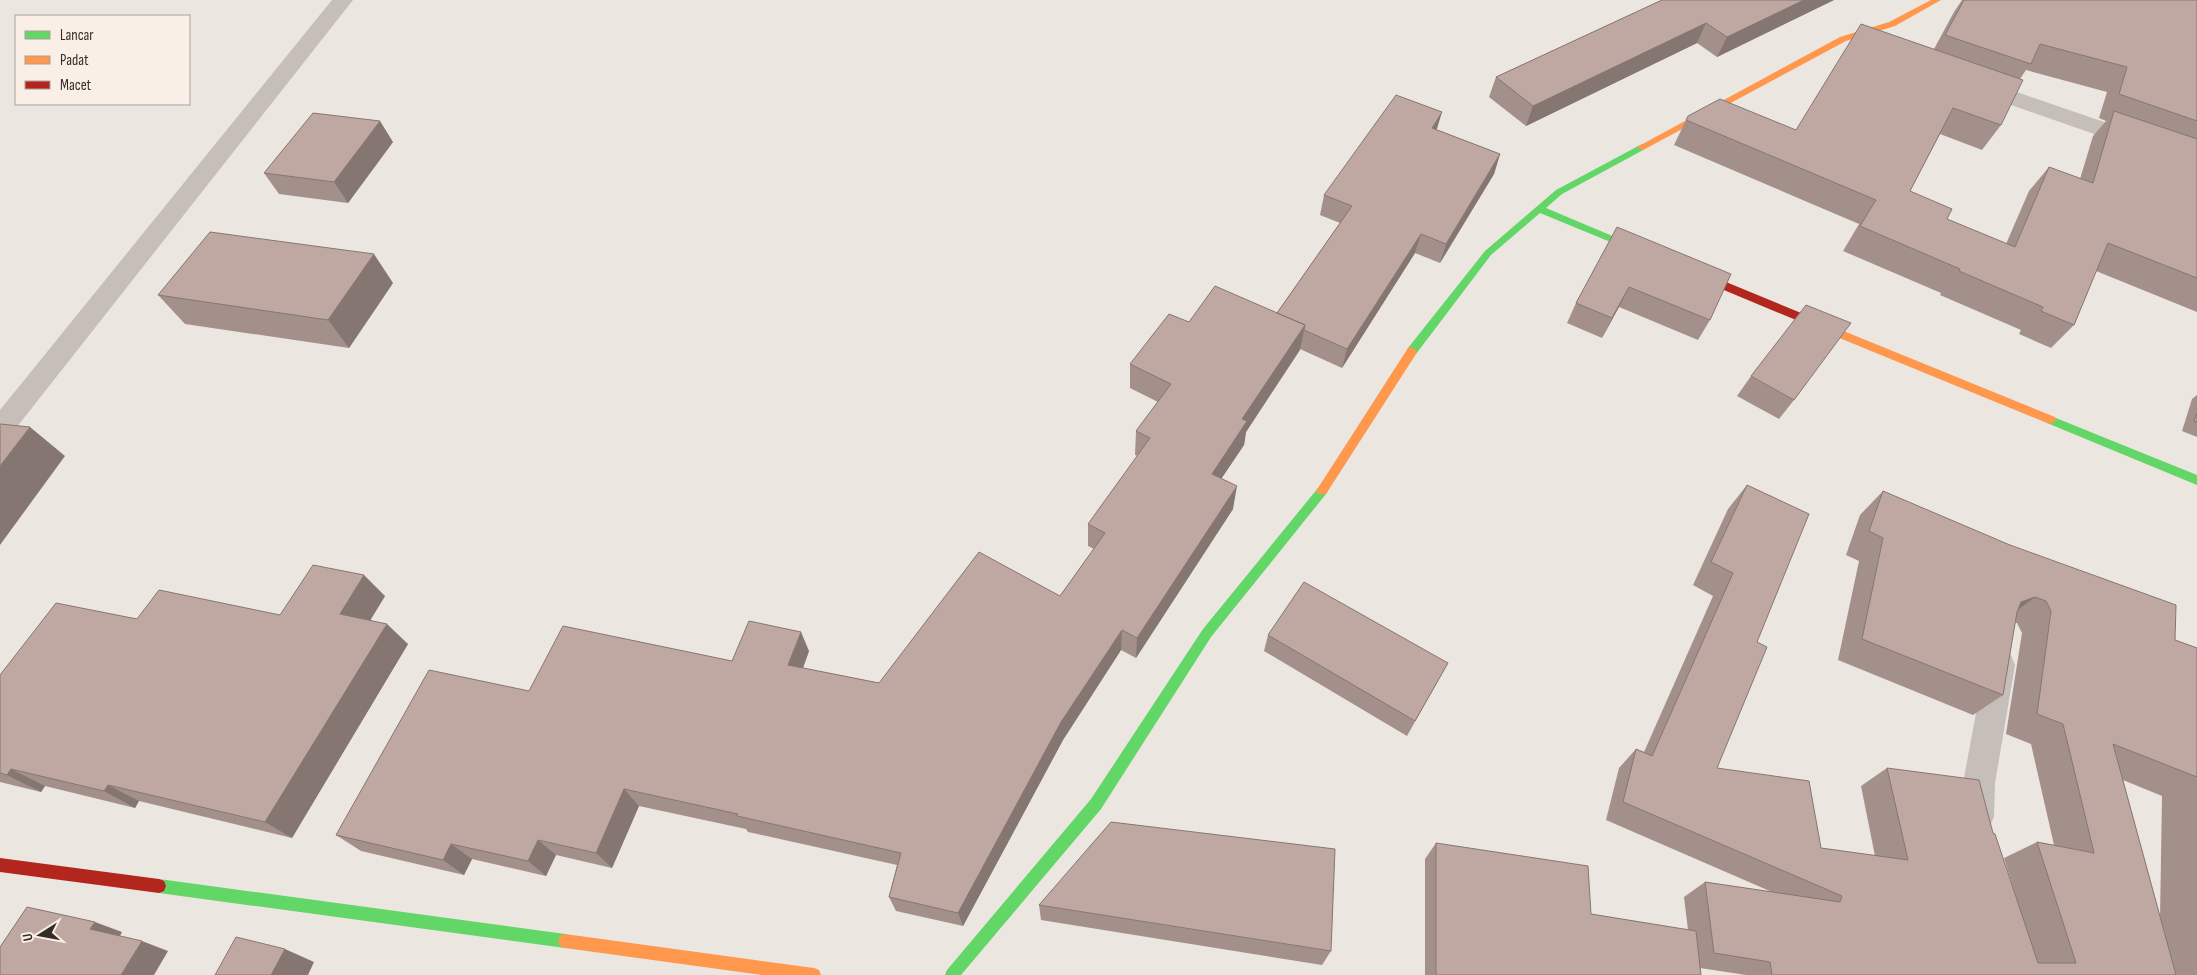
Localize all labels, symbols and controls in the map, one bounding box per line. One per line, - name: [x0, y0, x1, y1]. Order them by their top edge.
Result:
- legend: [15, 15, 190, 105]
- text: Lancar: [60, 26, 94, 45]
- text: Padat: [60, 51, 89, 70]
- text: Macet: [60, 76, 92, 95]
- north arrow: [15, 910, 65, 960]
- text: U: [19, 932, 37, 943]

